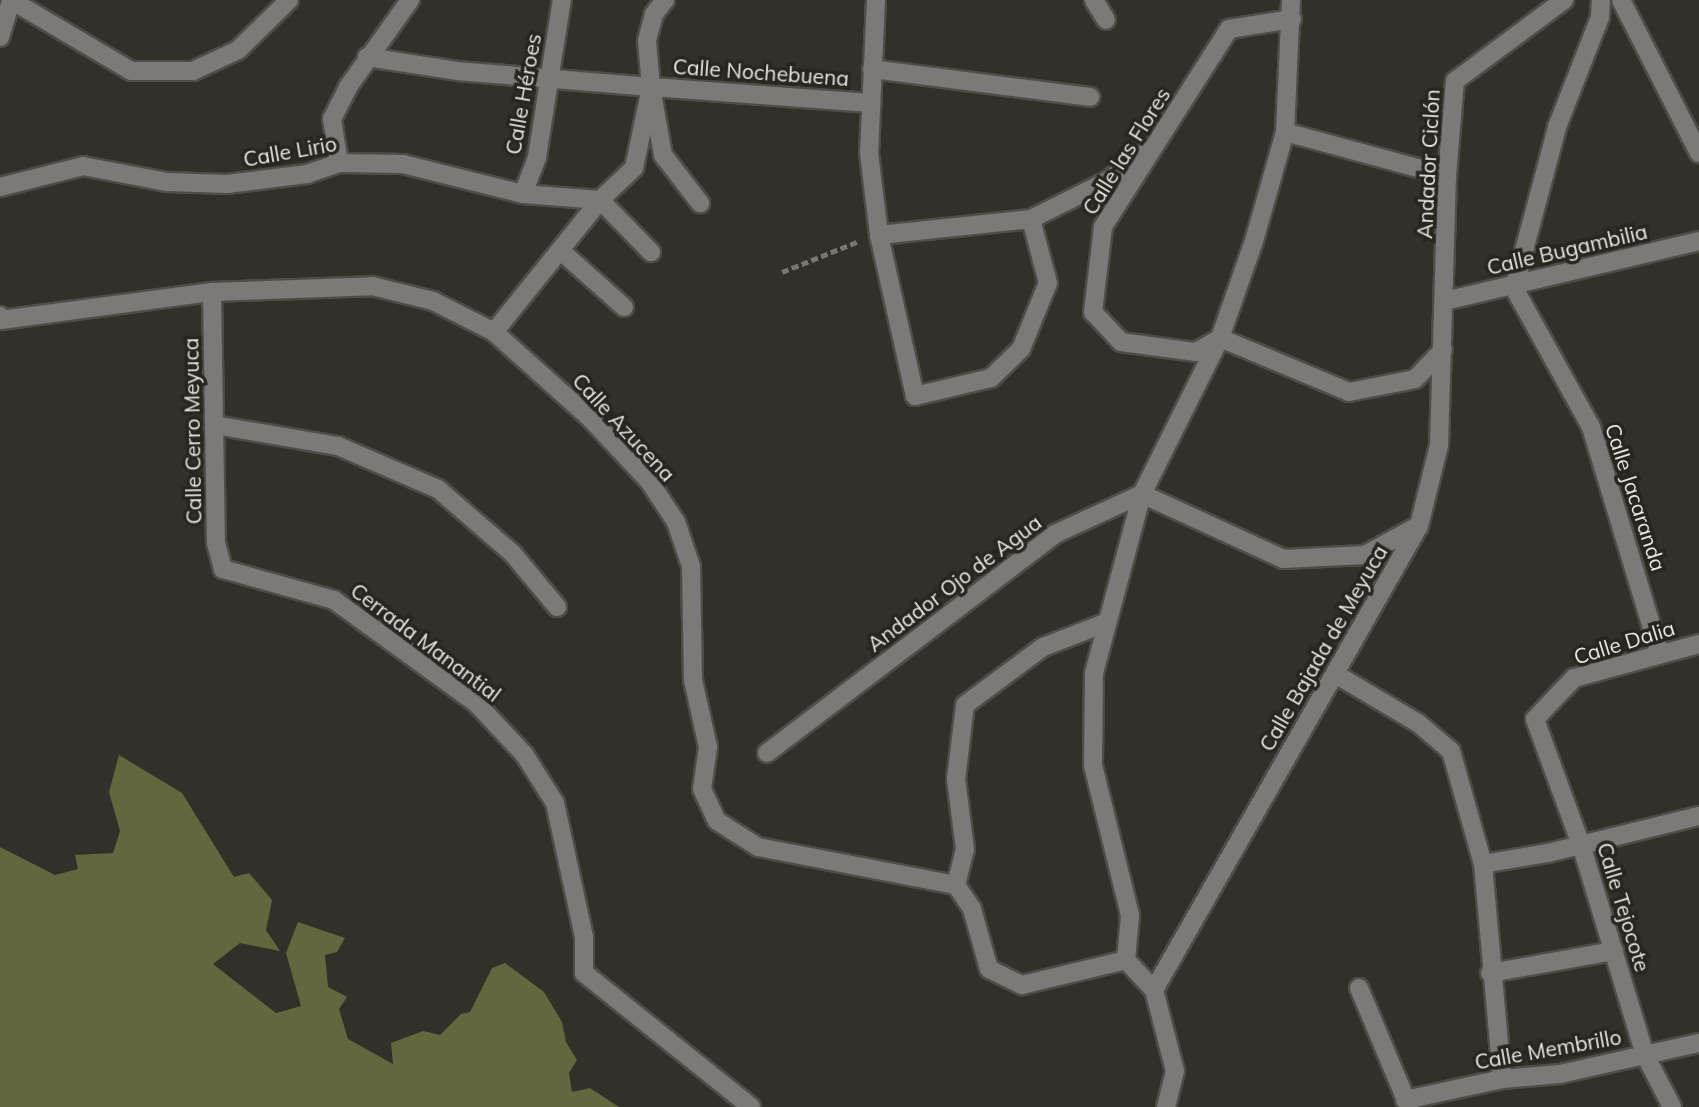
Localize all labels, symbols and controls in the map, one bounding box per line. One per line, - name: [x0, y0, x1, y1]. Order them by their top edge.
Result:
- street label: Calle Héroes: [500, 32, 546, 156]
- street label: Calle Nochebuena: [672, 53, 850, 91]
- street label: Calle las Flores: [1077, 83, 1175, 219]
- street label: Andador Ciclón: [1412, 89, 1444, 239]
- street label: Calle Lirio: [241, 130, 339, 172]
- street label: Calle Bugambilia: [1484, 218, 1650, 280]
- street label: Calle Cerro Meyuca: [178, 337, 206, 525]
- street label: Calle Azucena: [568, 368, 680, 486]
- street label: Calle Jacaranda: [1600, 420, 1672, 574]
- street label: Andador Ojo de Agua: [862, 509, 1046, 657]
- street label: Calle Bajada de Meyuca: [1254, 541, 1392, 755]
- street label: Cerrada Manantial: [346, 577, 506, 707]
- street label: Calle Dalia: [1570, 615, 1678, 669]
- street label: Calle Tejocote: [1592, 839, 1656, 975]
- street label: Calle Membrillo: [1473, 1024, 1623, 1074]

